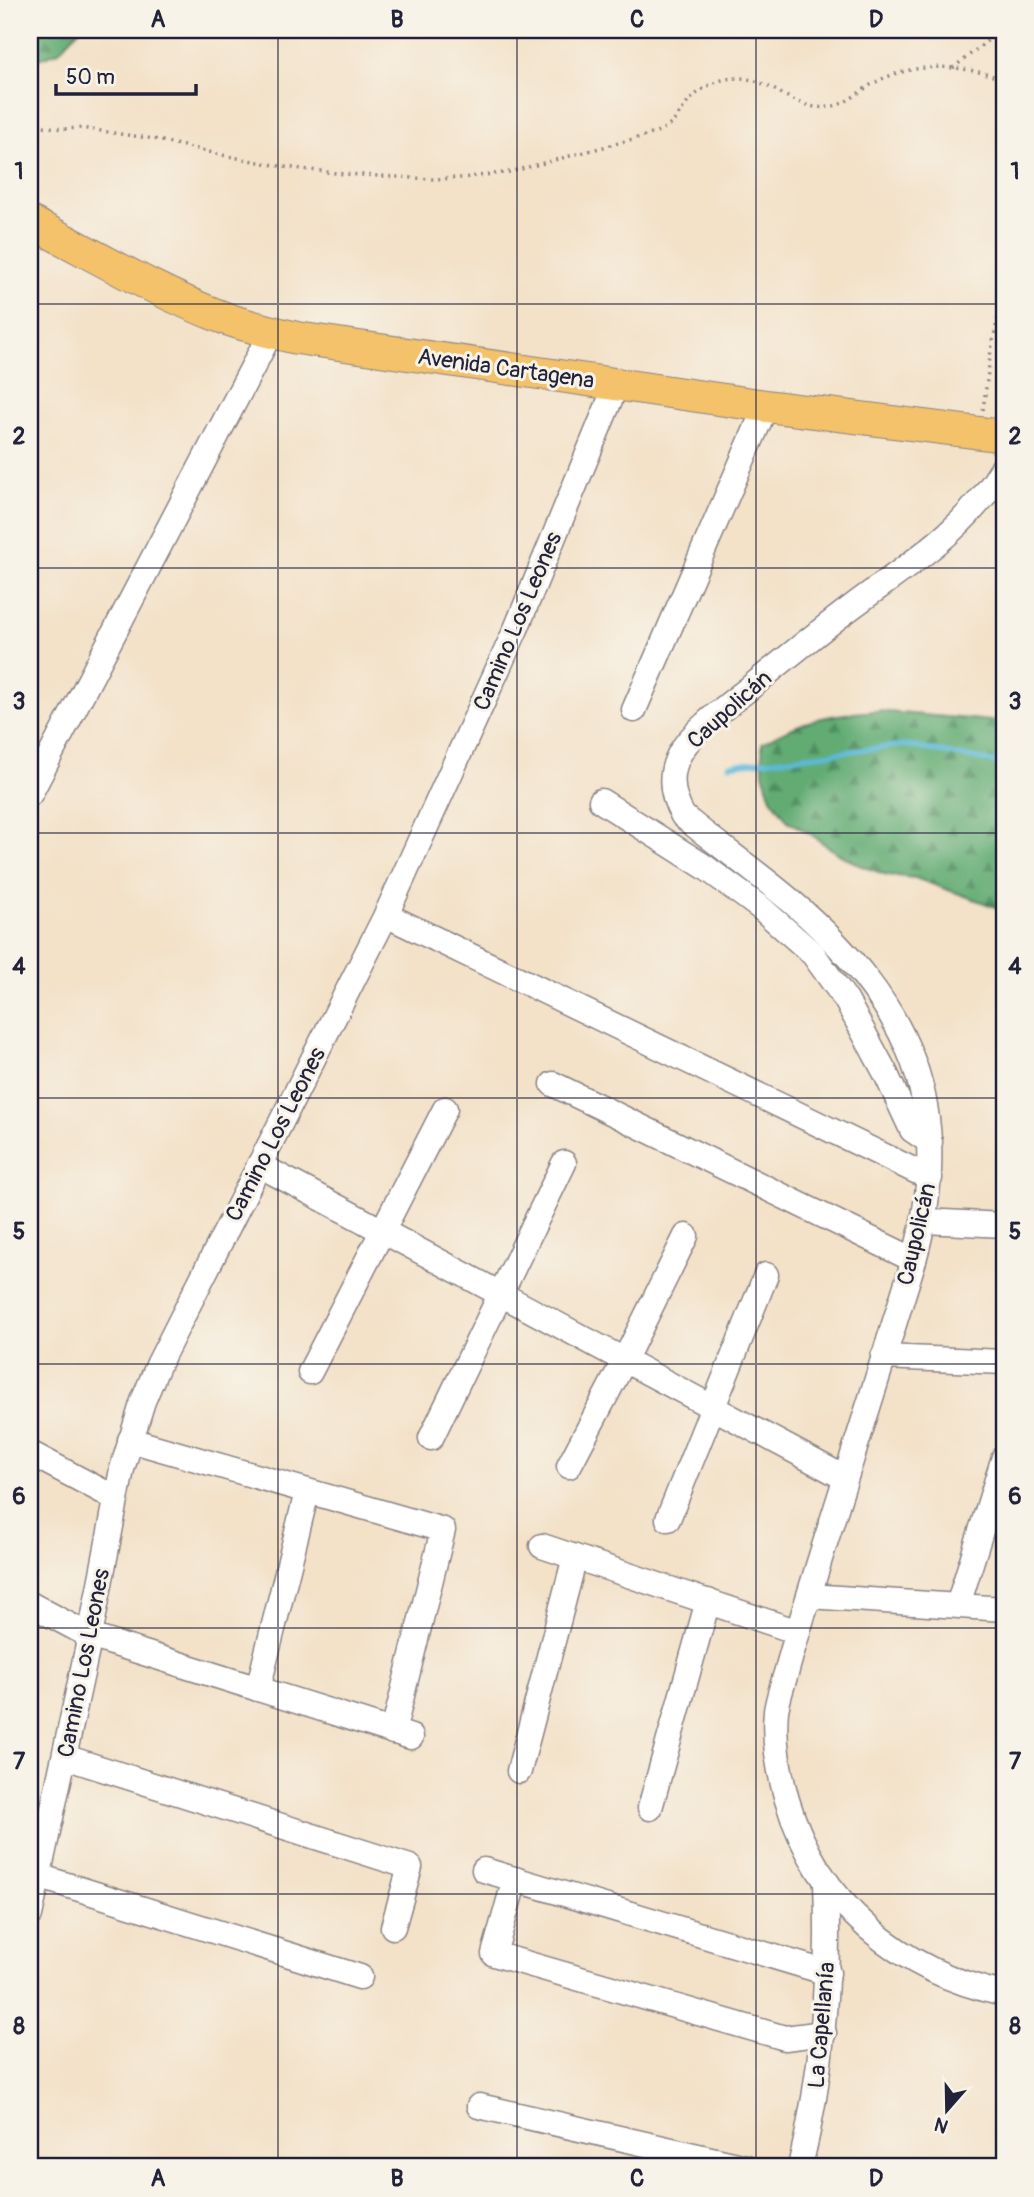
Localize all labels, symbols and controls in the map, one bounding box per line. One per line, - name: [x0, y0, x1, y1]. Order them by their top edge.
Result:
- text: A: [151, 5, 166, 34]
- text: B: [390, 5, 404, 34]
- text: C: [630, 5, 644, 34]
- text: D: [869, 5, 883, 34]
- scale bar: [56, 52, 196, 96]
- text: 50 m: [66, 64, 115, 91]
- text: 1: [15, 157, 24, 186]
- text: 1: [1011, 157, 1020, 186]
- street label: Avenida Cartagena: [416, 342, 596, 395]
- text: 2: [13, 422, 26, 451]
- text: 2: [1009, 422, 1022, 451]
- street label: Camino Los Leones: [467, 527, 568, 715]
- street label: Caupolicán: [681, 664, 778, 755]
- text: 3: [13, 687, 25, 716]
- text: 3: [1009, 687, 1021, 716]
- text: 4: [12, 952, 26, 981]
- text: 4: [1008, 952, 1022, 981]
- street label: Camino Los Leones: [219, 1042, 332, 1226]
- street label: Caupolicán: [891, 1180, 942, 1288]
- text: 5: [13, 1217, 25, 1246]
- text: 5: [1009, 1217, 1021, 1246]
- text: 6: [12, 1482, 26, 1511]
- text: 6: [1008, 1482, 1022, 1511]
- street label: Camino Los Leones: [51, 1566, 116, 1760]
- text: 7: [13, 1747, 26, 1776]
- text: 7: [1009, 1747, 1022, 1776]
- street label: La Capellanía: [802, 1961, 841, 2089]
- text: 8: [13, 2012, 25, 2041]
- text: 8: [1009, 2012, 1021, 2041]
- north arrow: [912, 2074, 982, 2144]
- text: N: [931, 2112, 952, 2139]
- text: A: [151, 2164, 166, 2193]
- text: B: [390, 2164, 404, 2193]
- text: C: [630, 2164, 644, 2193]
- text: D: [869, 2164, 883, 2193]

